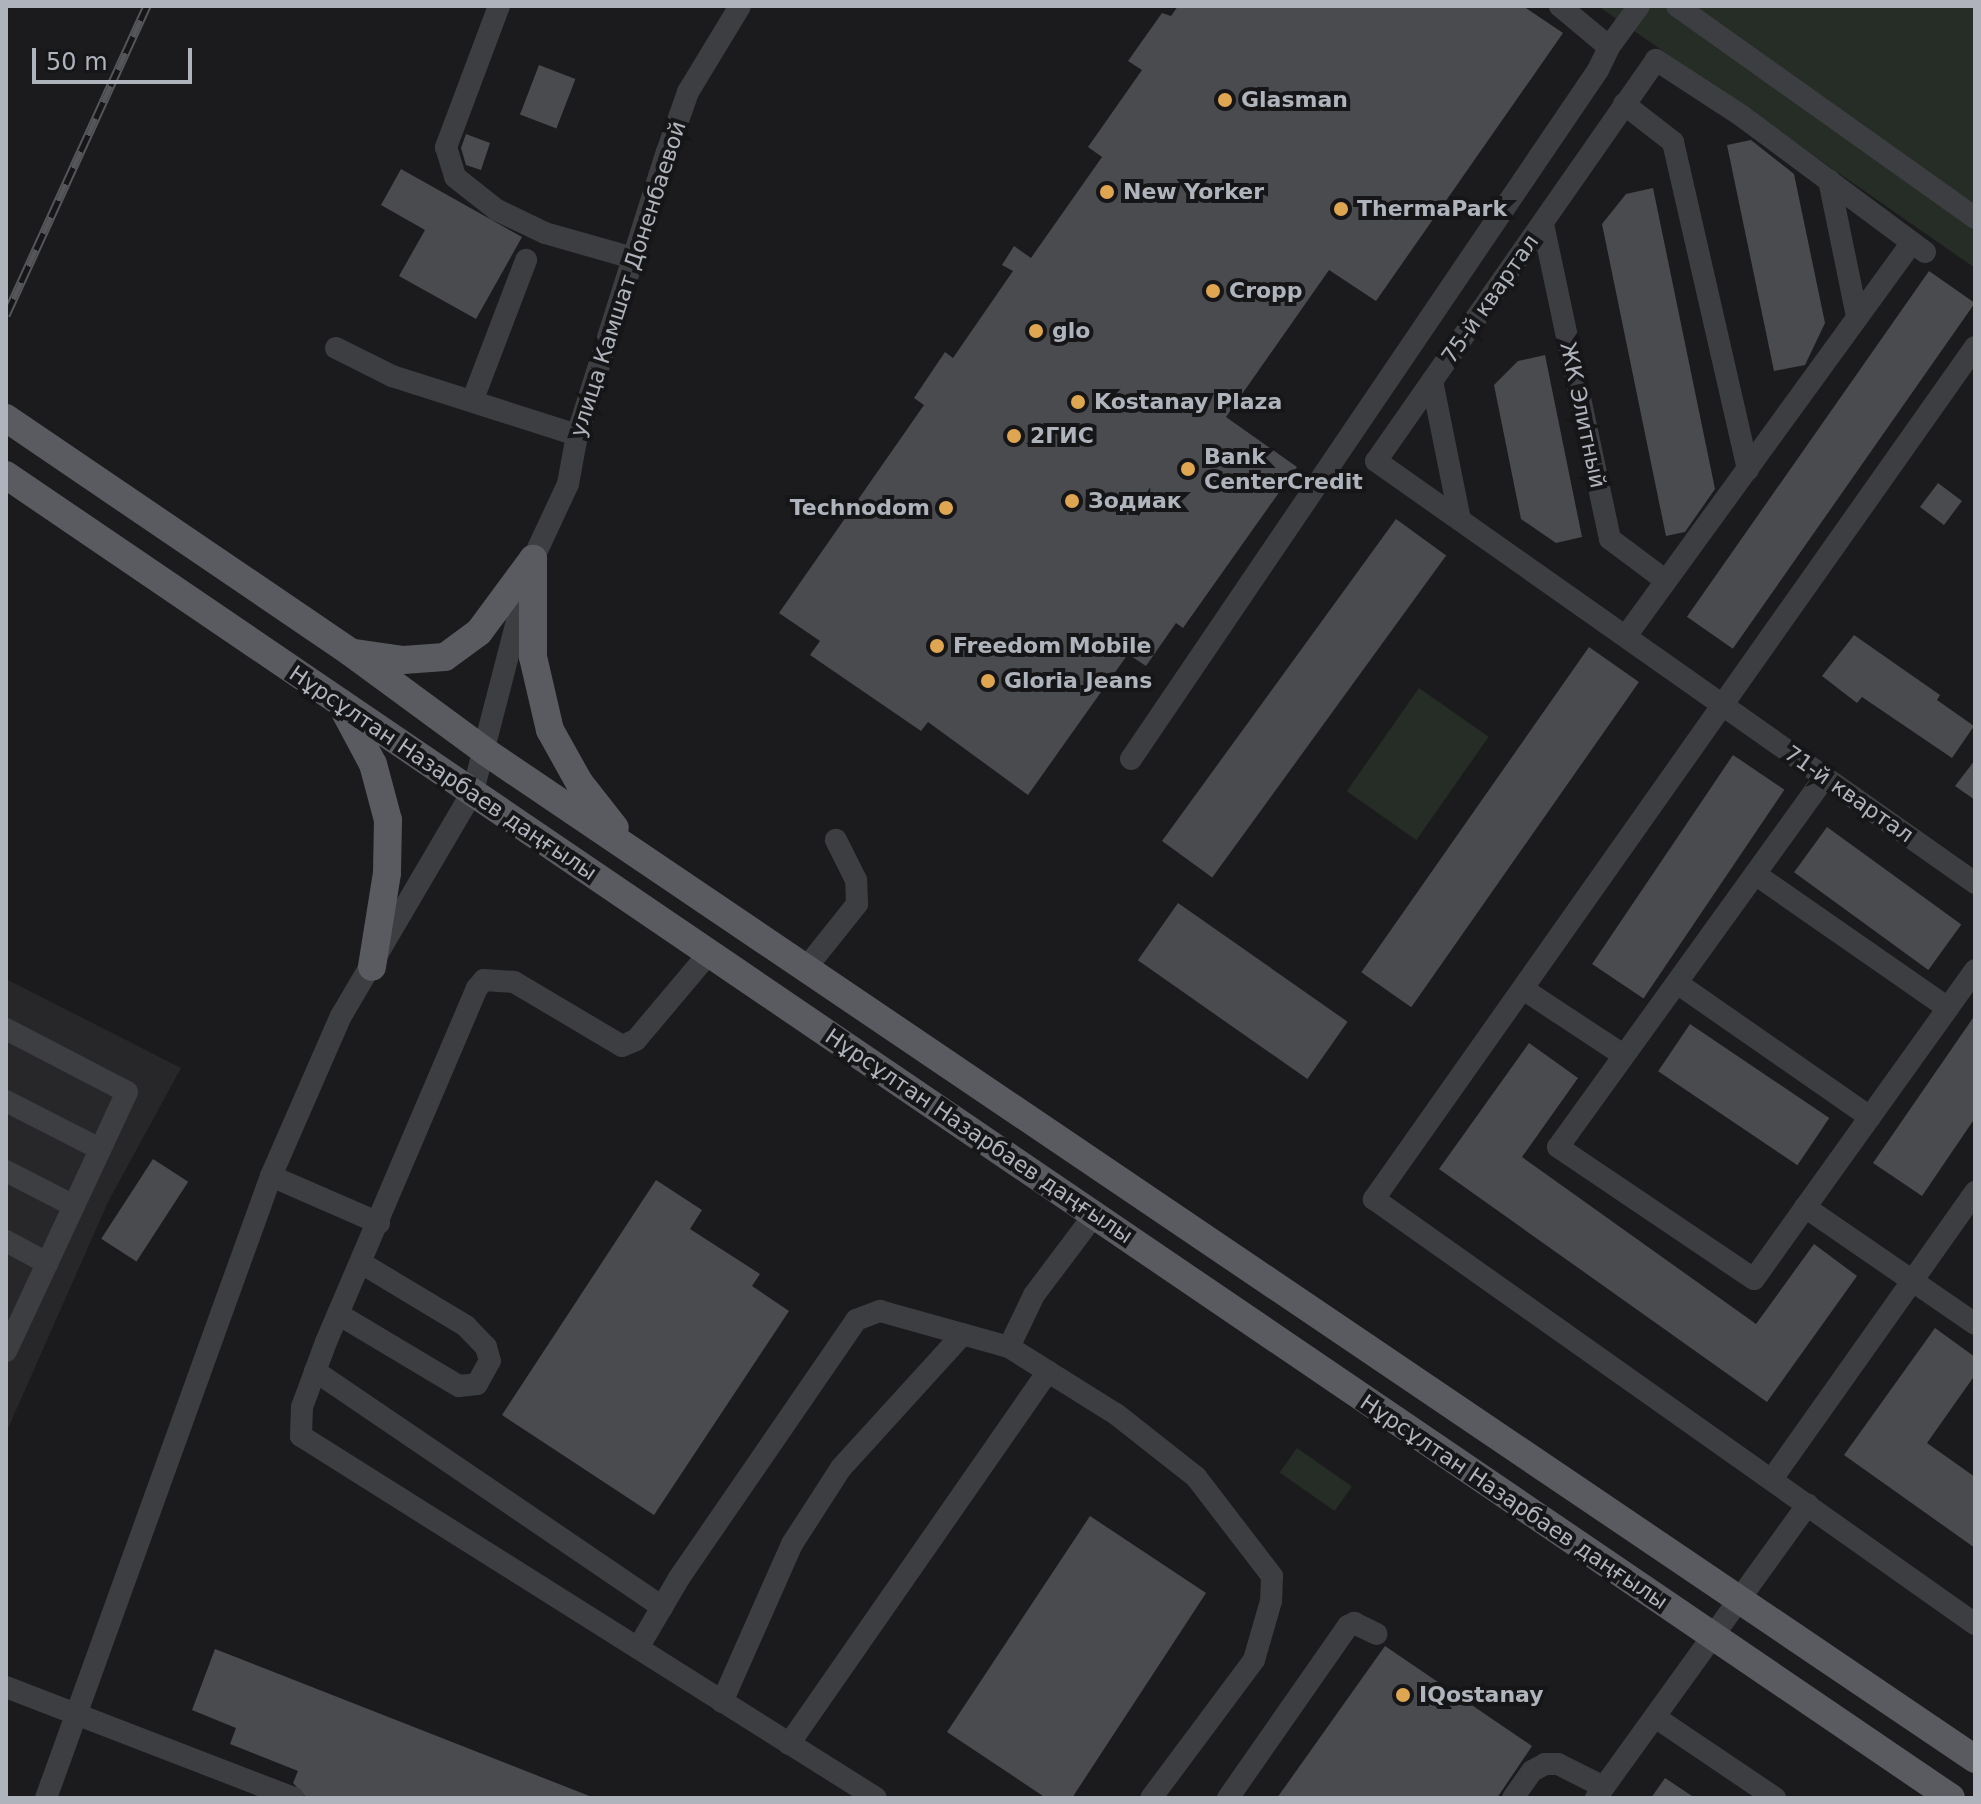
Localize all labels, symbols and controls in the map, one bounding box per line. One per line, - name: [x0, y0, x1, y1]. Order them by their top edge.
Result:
- scale bar: [36, 32, 196, 82]
- text: 50 m: [46, 48, 108, 76]
- place label: Glasman: [1241, 87, 1348, 113]
- marker: Glasman: [1216, 91, 1234, 109]
- street label: улица Камшат Доненбаевой: [564, 118, 692, 440]
- place label: New Yorker: [1123, 179, 1264, 205]
- marker: New Yorker: [1098, 183, 1116, 201]
- place label: ThermaPark: [1357, 196, 1507, 222]
- marker: ThermaPark: [1332, 200, 1350, 218]
- street label: 75-й квартал: [1436, 229, 1544, 369]
- place label: Cropp: [1229, 278, 1303, 304]
- marker: Cropp: [1204, 282, 1222, 300]
- place label: glo: [1052, 318, 1090, 344]
- marker: glo: [1027, 322, 1045, 340]
- street label: ЖК Элитный: [1555, 339, 1611, 491]
- place label: Kostanay Plaza: [1094, 389, 1282, 415]
- marker: Kostanay Plaza: [1069, 393, 1087, 411]
- place label: 2ГИС: [1030, 423, 1094, 449]
- marker: 2ГИС: [1005, 427, 1023, 445]
- place label: Bank CenterCredit: [1204, 443, 1363, 494]
- marker: Bank CenterCredit: [1179, 460, 1197, 478]
- place label: Зодиак: [1088, 488, 1182, 514]
- marker: Зодиак: [1063, 492, 1081, 510]
- place label: Technodom: [790, 495, 930, 521]
- marker: Technodom: [937, 499, 955, 517]
- place label: Freedom Mobile: [953, 633, 1152, 659]
- marker: Freedom Mobile: [928, 637, 946, 655]
- street label: Нұрсұлтан Назарбаев даңғылы: [284, 660, 602, 886]
- place label: Gloria Jeans: [1004, 668, 1152, 694]
- marker: Gloria Jeans: [979, 672, 997, 690]
- street label: 71-й квартал: [1779, 740, 1919, 848]
- street label: Нұрсұлтан Назарбаев даңғылы: [820, 1023, 1138, 1249]
- street label: Нұрсұлтан Назарбаев даңғылы: [1355, 1389, 1673, 1615]
- place label: IQostanay: [1419, 1682, 1544, 1708]
- marker: IQostanay: [1394, 1686, 1412, 1704]

